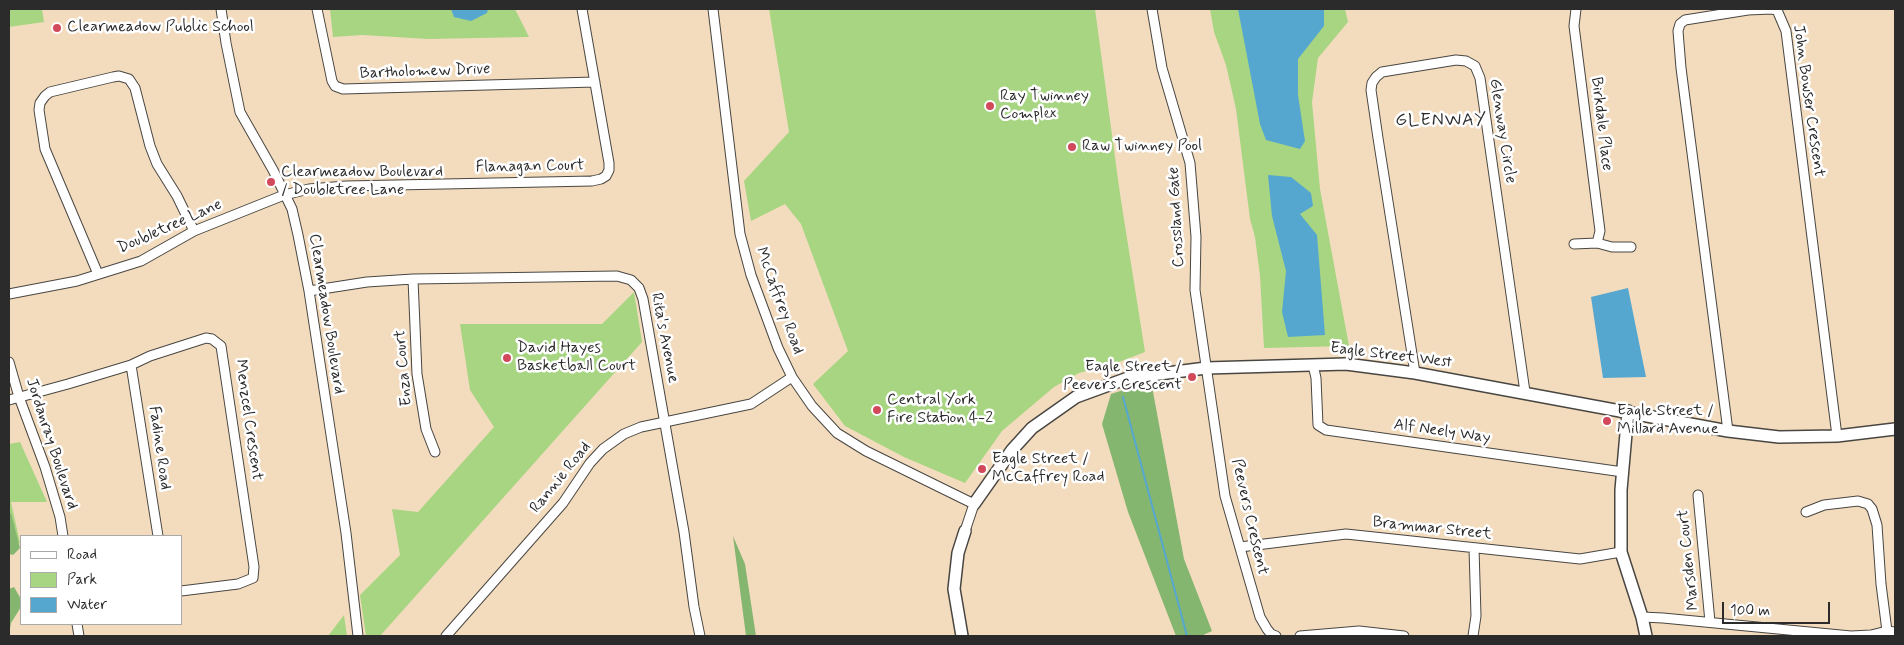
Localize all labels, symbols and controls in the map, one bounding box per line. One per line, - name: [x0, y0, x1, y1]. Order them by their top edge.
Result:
- place label: Clearmeadow Public School: [67, 18, 254, 38]
- marker: Clearmeadow Public School: [51, 22, 63, 34]
- street label: John Bowser Crescent: [1788, 24, 1828, 178]
- street label: Bartholomew Drive: [359, 60, 491, 84]
- street label: Birkdale Place: [1586, 76, 1616, 172]
- street label: Glenway Circle: [1484, 77, 1520, 185]
- place label: Ray Twinney Complex: [1000, 87, 1089, 125]
- marker: Ray Twinney Complex: [984, 100, 996, 112]
- district label: GLENWAY: [1396, 110, 1486, 132]
- place label: Raw Twinney Pool: [1082, 137, 1202, 157]
- marker: Raw Twinney Pool: [1066, 141, 1078, 153]
- street label: Flanagan Court: [475, 156, 585, 178]
- place label: Clearmeadow Boulevard / Doubletree Lane: [281, 163, 443, 201]
- street label: Crossland Gate: [1165, 166, 1189, 268]
- marker: Clearmeadow Boulevard / Doubletree Lane: [265, 176, 277, 188]
- street label: Doubletree Lane: [115, 195, 225, 259]
- street label: Clearmeadow Boulevard: [304, 233, 348, 395]
- street label: McCaffrey Road: [751, 245, 807, 357]
- street label: Rita's Avenue: [646, 291, 682, 385]
- street label: Enza Court: [391, 329, 417, 407]
- place label: David Hayes Basketball Court: [517, 339, 636, 377]
- street label: Eagle Street West: [1329, 339, 1453, 373]
- marker: David Hayes Basketball Court: [501, 352, 513, 364]
- street label: Menzcel Crescent: [230, 358, 266, 482]
- place label: Eagle Street / Peevers Crescent: [1063, 358, 1182, 396]
- marker: Eagle Street / Peevers Crescent: [1186, 371, 1198, 383]
- street label: Jordanray Boulevard: [21, 376, 81, 512]
- place label: Central York Fire Station 4-2: [887, 391, 993, 429]
- place label: Eagle Street / Millard Avenue: [1617, 402, 1719, 440]
- marker: Central York Fire Station 4-2: [871, 404, 883, 416]
- street label: Fadine Road: [144, 405, 174, 491]
- marker: Eagle Street / Millard Avenue: [1601, 415, 1613, 427]
- street label: Alf Neely Way: [1392, 416, 1492, 448]
- street label: Rannie Road: [526, 438, 596, 518]
- place label: Eagle Street / McCaffrey Road: [992, 450, 1104, 488]
- street label: Peevers Crescent: [1226, 457, 1272, 577]
- marker: Eagle Street / McCaffrey Road: [976, 463, 988, 475]
- street label: Marsden Court: [1674, 509, 1704, 611]
- street label: Brammar Street: [1372, 513, 1492, 545]
- legend: [20, 535, 182, 625]
- text: Road: [67, 545, 97, 565]
- text: Park: [67, 570, 97, 590]
- scale bar: [1724, 592, 1832, 624]
- text: Water: [67, 595, 107, 615]
- text: 100 m: [1730, 601, 1770, 621]

